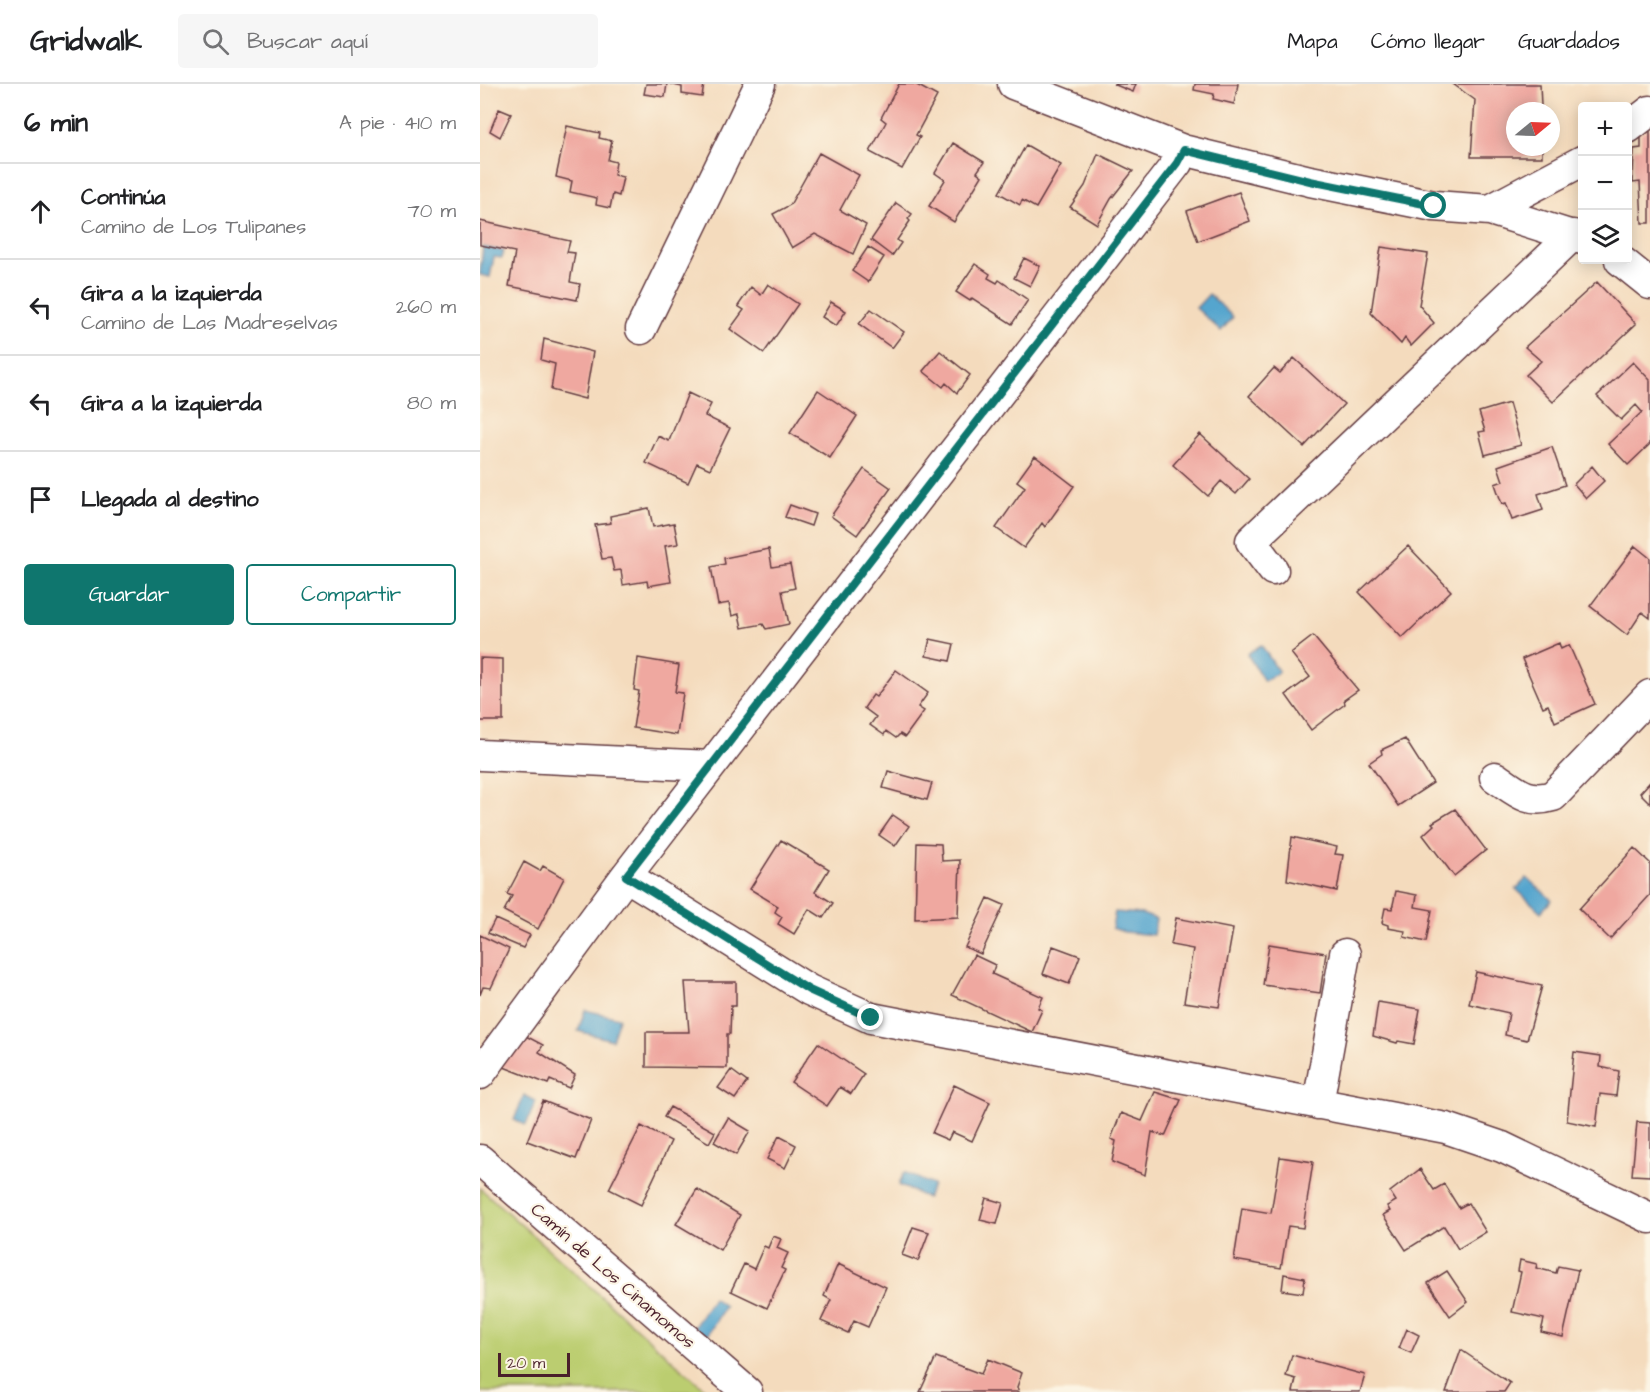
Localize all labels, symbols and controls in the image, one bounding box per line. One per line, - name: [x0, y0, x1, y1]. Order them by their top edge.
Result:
- search box: [178, 14, 598, 68]
- text: Gridwalk: [30, 22, 142, 61]
- icon: search: [199, 25, 232, 58]
- text: Buscar aquí: [247, 26, 368, 57]
- text: Mapa: [1287, 27, 1338, 56]
- text: Cómo llegar: [1371, 27, 1485, 56]
- text: Guardados: [1518, 27, 1620, 56]
- north arrow: [1506, 102, 1560, 156]
- map controls: [1578, 102, 1632, 264]
- button: +: [1578, 102, 1632, 156]
- text: 6 min: [24, 105, 88, 141]
- text: A pie · 410 m: [339, 109, 456, 137]
- button: −: [1578, 156, 1632, 210]
- text: Continúa: [81, 182, 166, 213]
- route start: [1420, 192, 1446, 218]
- icon: ahead: [24, 195, 57, 228]
- text: 70 m: [408, 197, 456, 225]
- button: layers: [1578, 210, 1632, 264]
- text: Camino de Los Tulipanes: [81, 213, 306, 241]
- text: Gira a la izquierda: [81, 278, 262, 309]
- icon: left: [24, 291, 57, 324]
- text: 260 m: [396, 293, 456, 321]
- text: Camino de Las Madreselvas: [81, 309, 338, 337]
- icon: left: [24, 387, 57, 420]
- text: Gira a la izquierda: [81, 388, 262, 419]
- text: 80 m: [407, 389, 456, 417]
- icon: arrive: [24, 483, 57, 516]
- text: Llegada al destino: [81, 484, 259, 515]
- button: Guardar: [24, 564, 234, 625]
- button: Compartir: [246, 564, 456, 625]
- route end: [857, 1004, 883, 1030]
- street label: Camín de Los Cinamomos: [525, 1197, 701, 1355]
- scale bar: [498, 1350, 570, 1378]
- text: 20 m: [507, 1352, 545, 1374]

